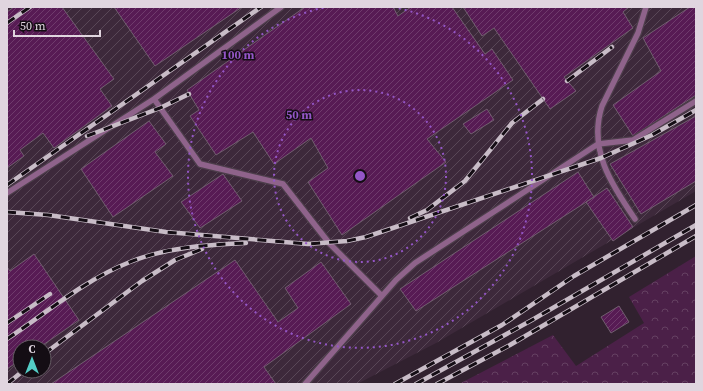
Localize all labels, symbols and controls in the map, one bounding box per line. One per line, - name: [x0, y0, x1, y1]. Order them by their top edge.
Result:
- scale bar: [14, 12, 100, 38]
- text: 50 m: [20, 18, 46, 34]
- text: 100 m: [222, 47, 255, 63]
- text: 50 m: [286, 107, 312, 123]
- centre of rings: [353, 169, 367, 183]
- north arrow: [12, 339, 52, 379]
- text: С: [29, 342, 36, 357]

